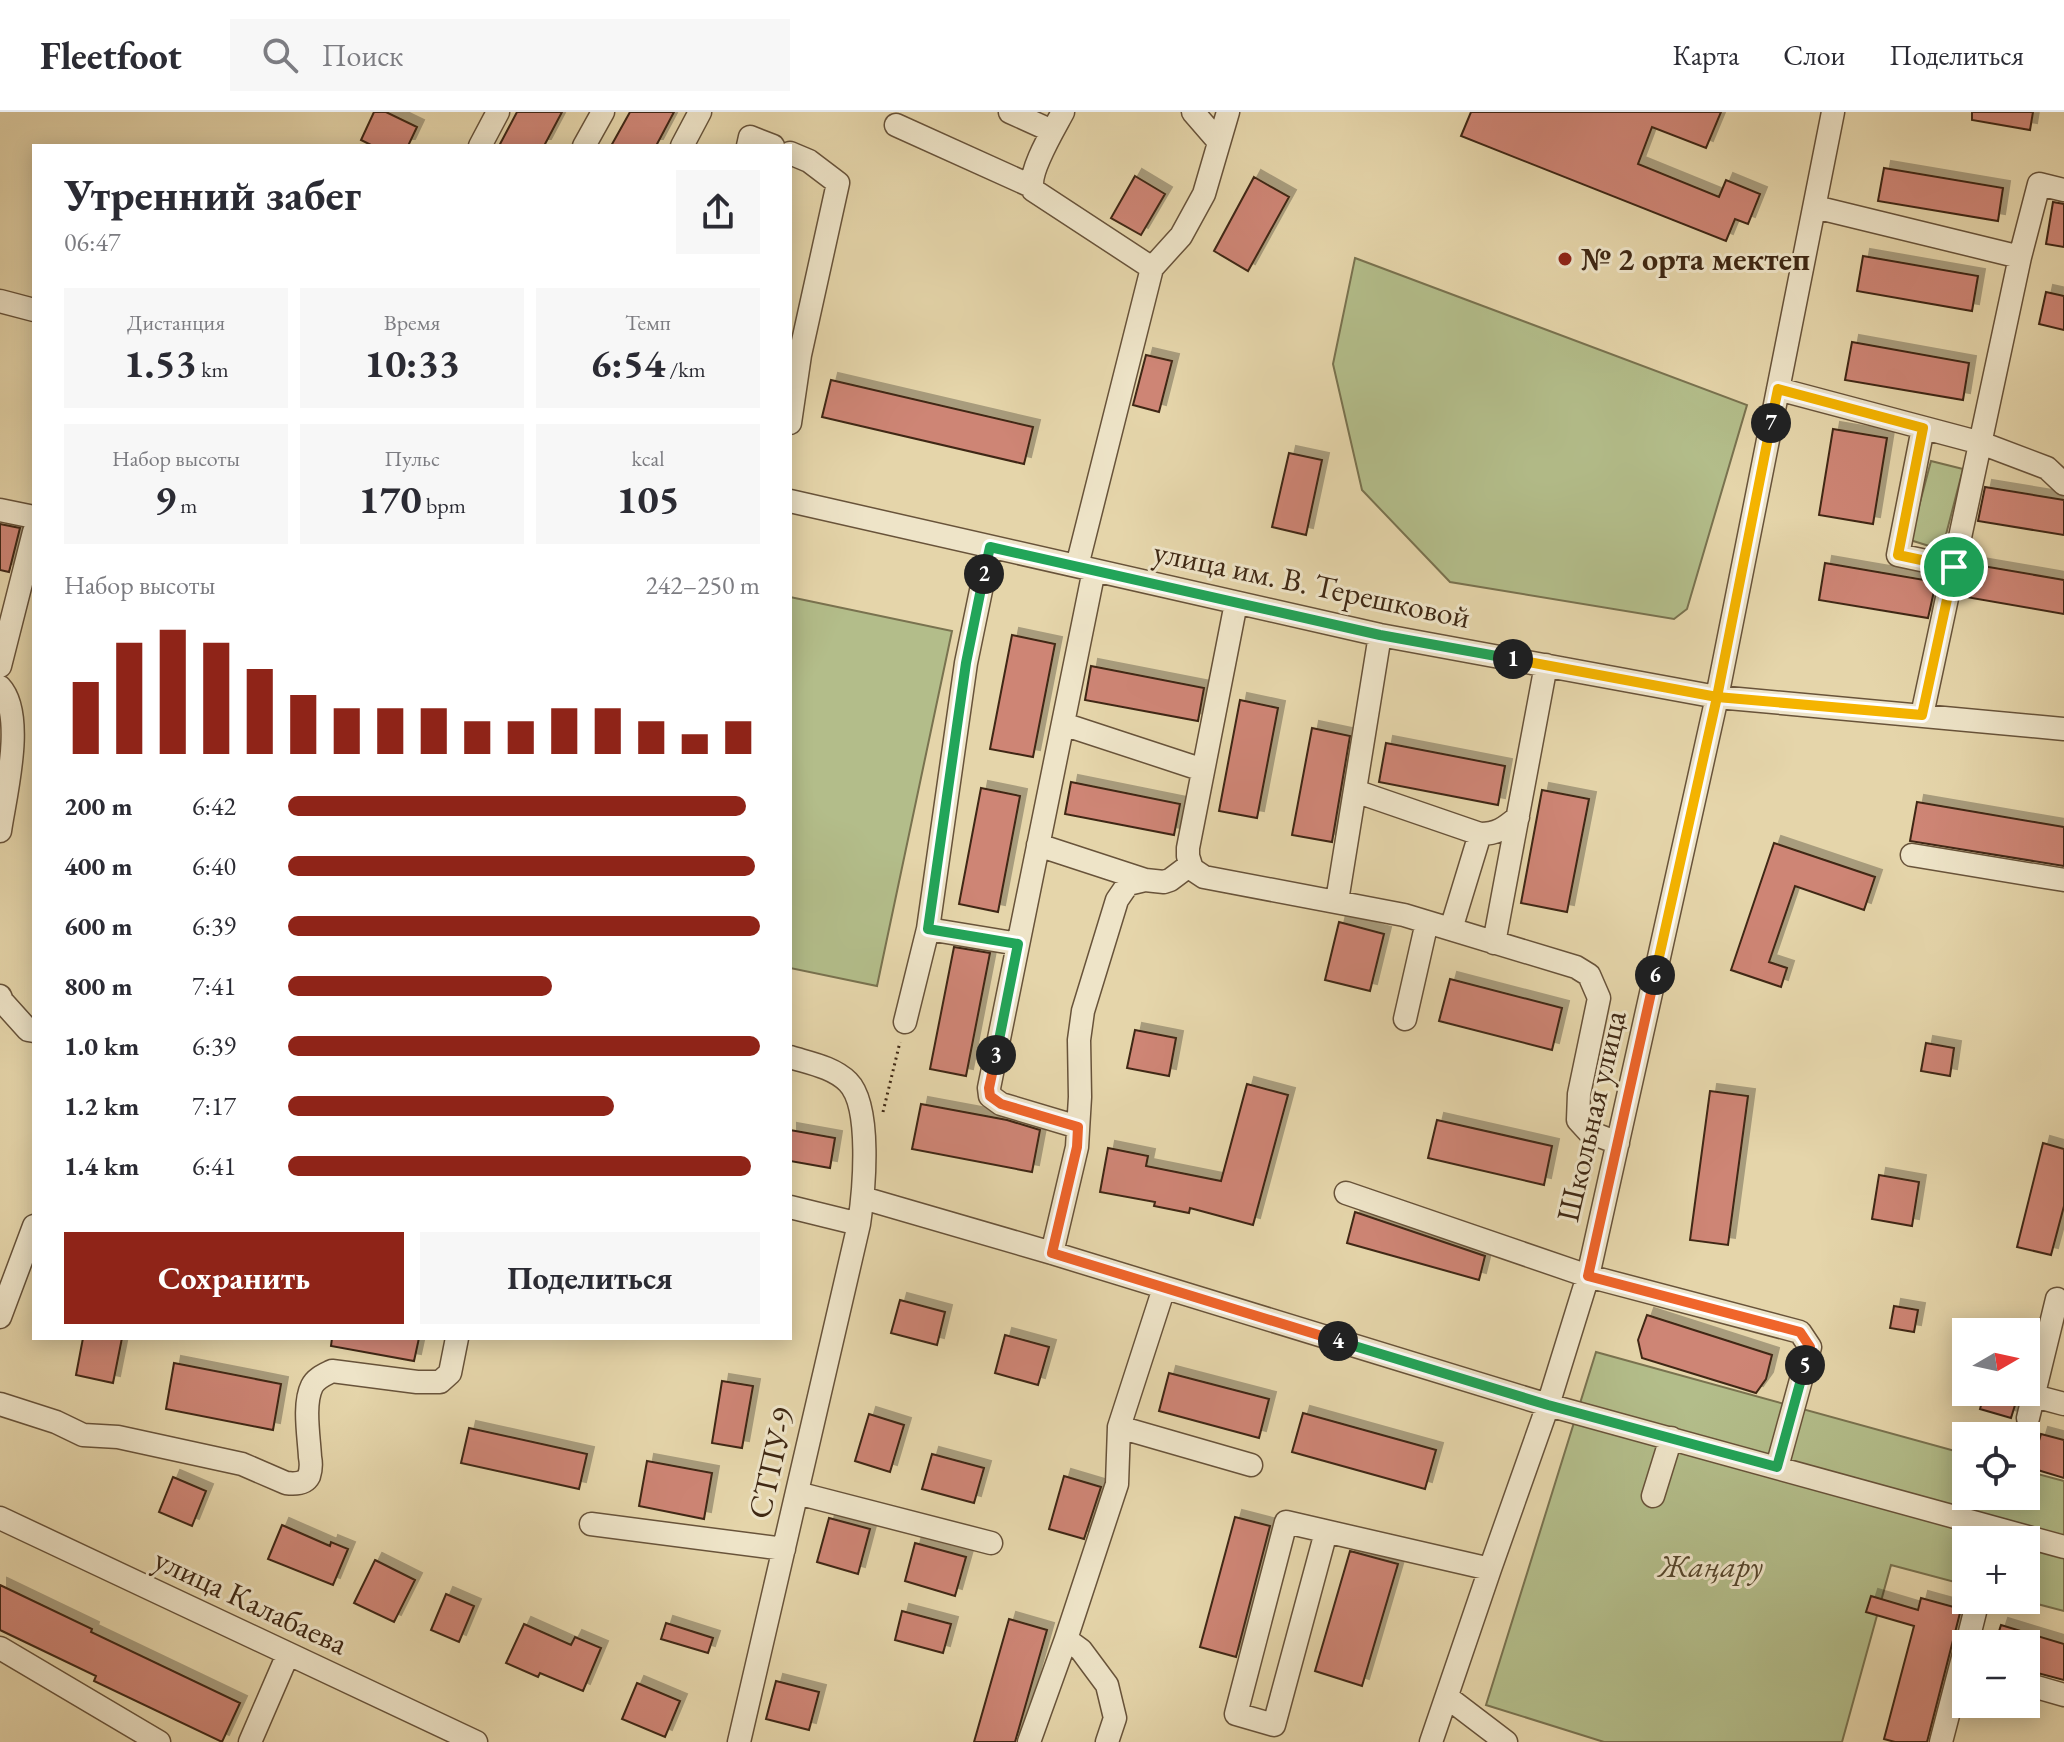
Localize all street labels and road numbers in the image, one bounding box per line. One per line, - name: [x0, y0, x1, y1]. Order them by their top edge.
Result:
- street label: улица им. В. Терешковой: [1150, 530, 1474, 638]
- street label: Школьная улица: [1546, 1006, 1636, 1226]
- street label: СТПУ-9: [738, 1403, 804, 1523]
- street label: улица Калабаева: [148, 1538, 355, 1664]

